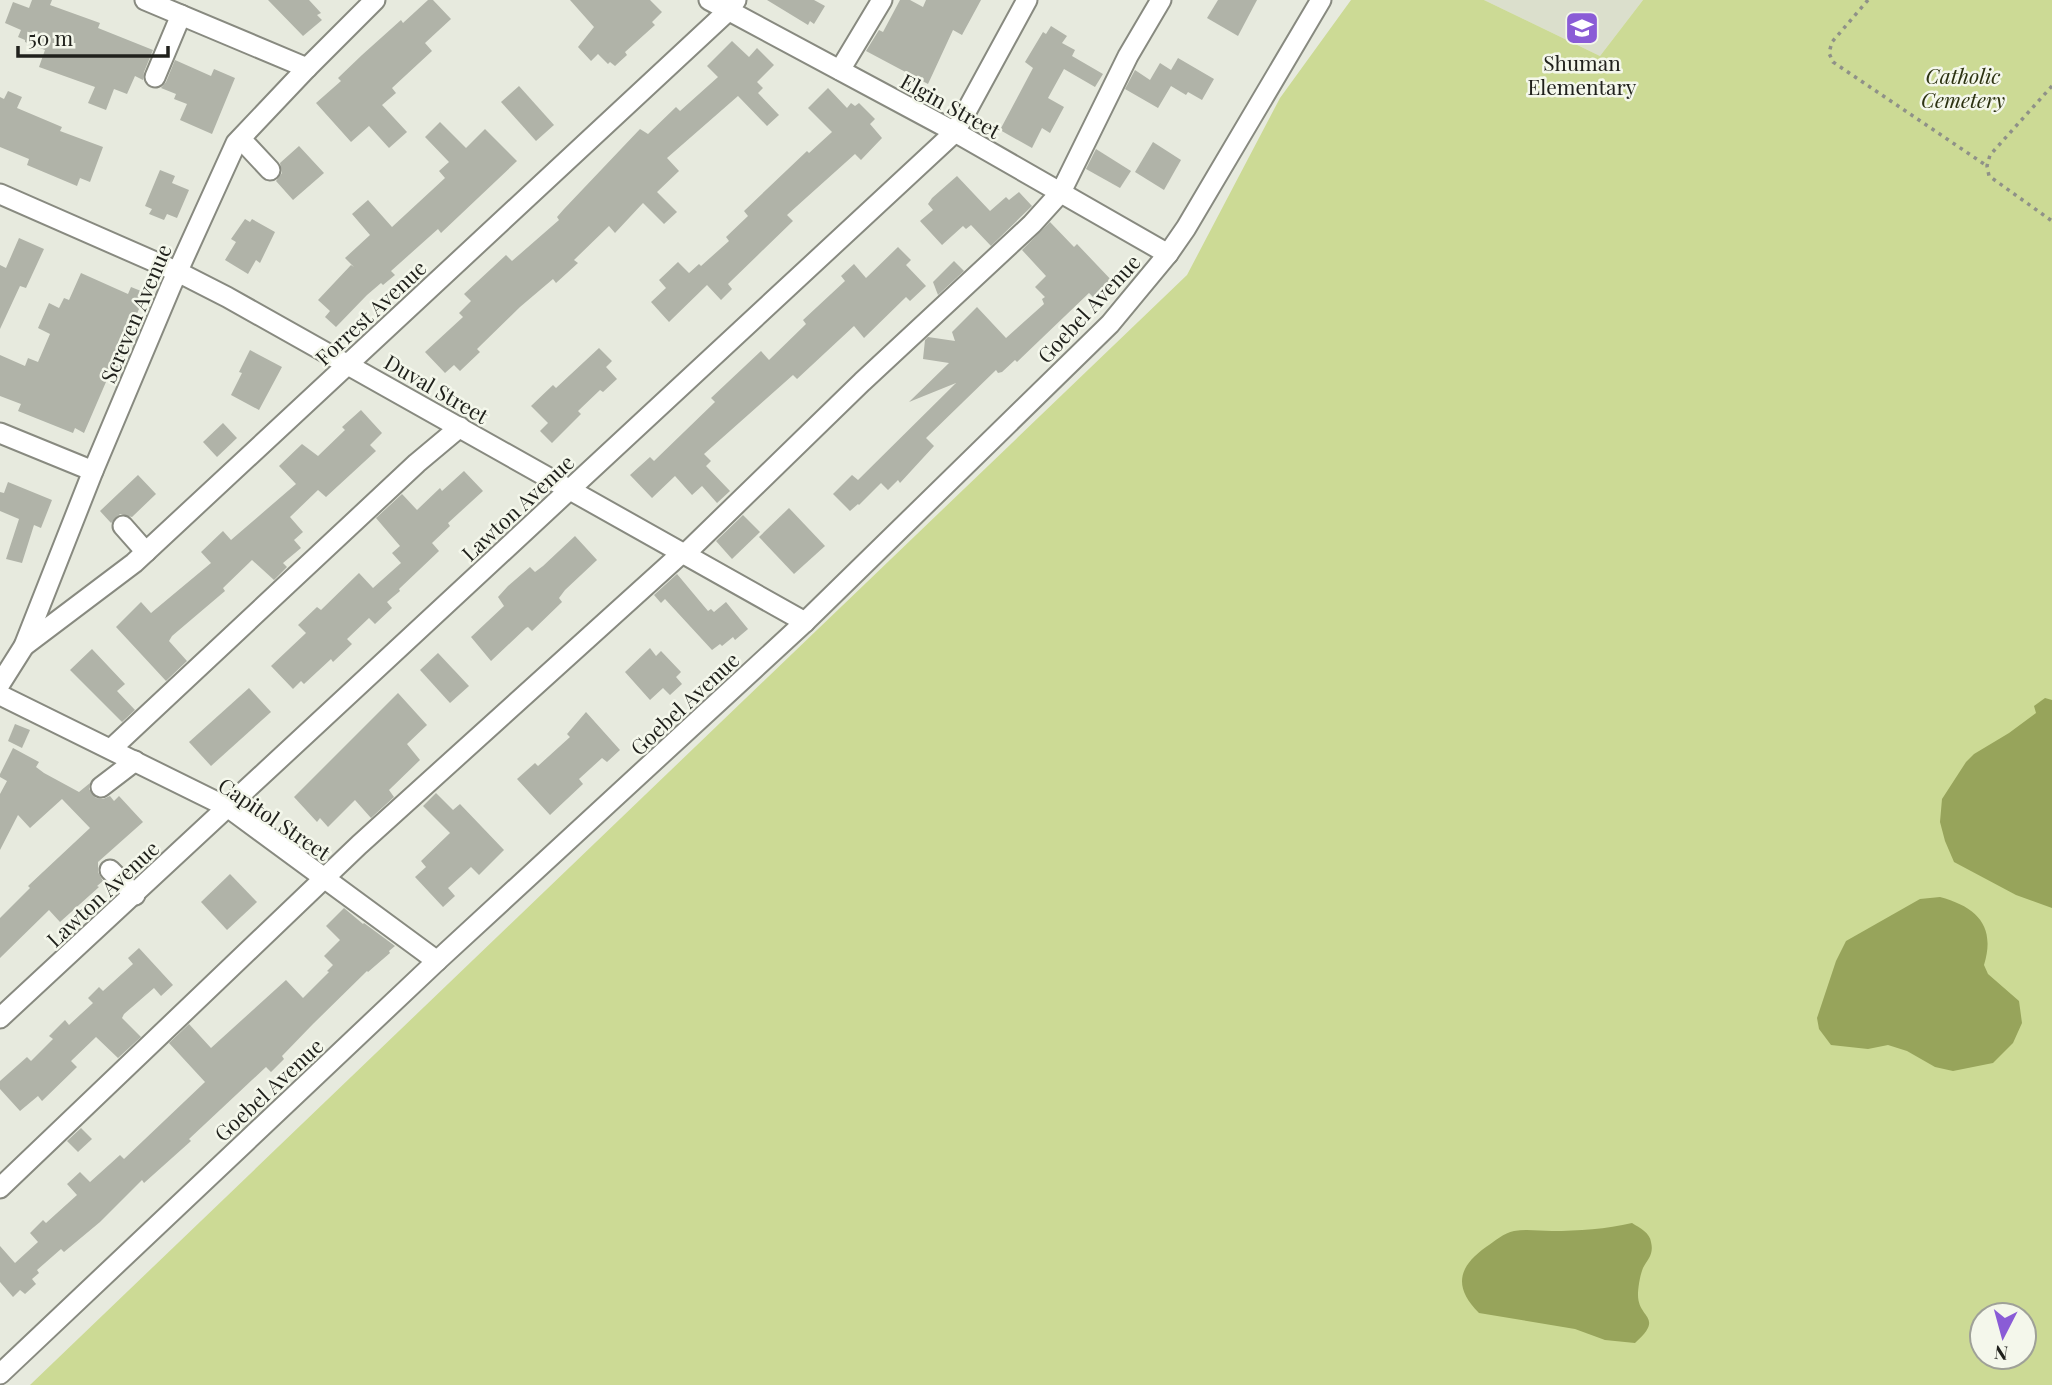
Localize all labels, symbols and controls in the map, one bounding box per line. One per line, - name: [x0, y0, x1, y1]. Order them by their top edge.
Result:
- school or university icon: Shuman Elementary: [1563, 9, 1601, 47]
- scale bar: [18, 14, 168, 58]
- text: 50 m: [28, 23, 74, 51]
- place label: Shuman Elementary: [1528, 48, 1637, 100]
- park label: Catholic Cemetery: [1921, 61, 2005, 113]
- street label: Elgin Street: [896, 66, 1006, 144]
- street label: Screven Avenue: [93, 239, 177, 387]
- street label: Goebel Avenue: [1030, 248, 1146, 368]
- street label: Forrest Avenue: [308, 253, 432, 371]
- street label: Duval Street: [380, 347, 495, 429]
- street label: Lawton Avenue: [455, 448, 579, 566]
- street label: Goebel Avenue: [624, 645, 744, 761]
- street label: Capitol Street: [213, 770, 337, 866]
- street label: Lawton Avenue: [40, 834, 164, 952]
- street label: Goebel Avenue: [208, 1031, 328, 1147]
- north arrow: [1968, 1301, 2038, 1371]
- text: N: [1993, 1340, 2009, 1368]

